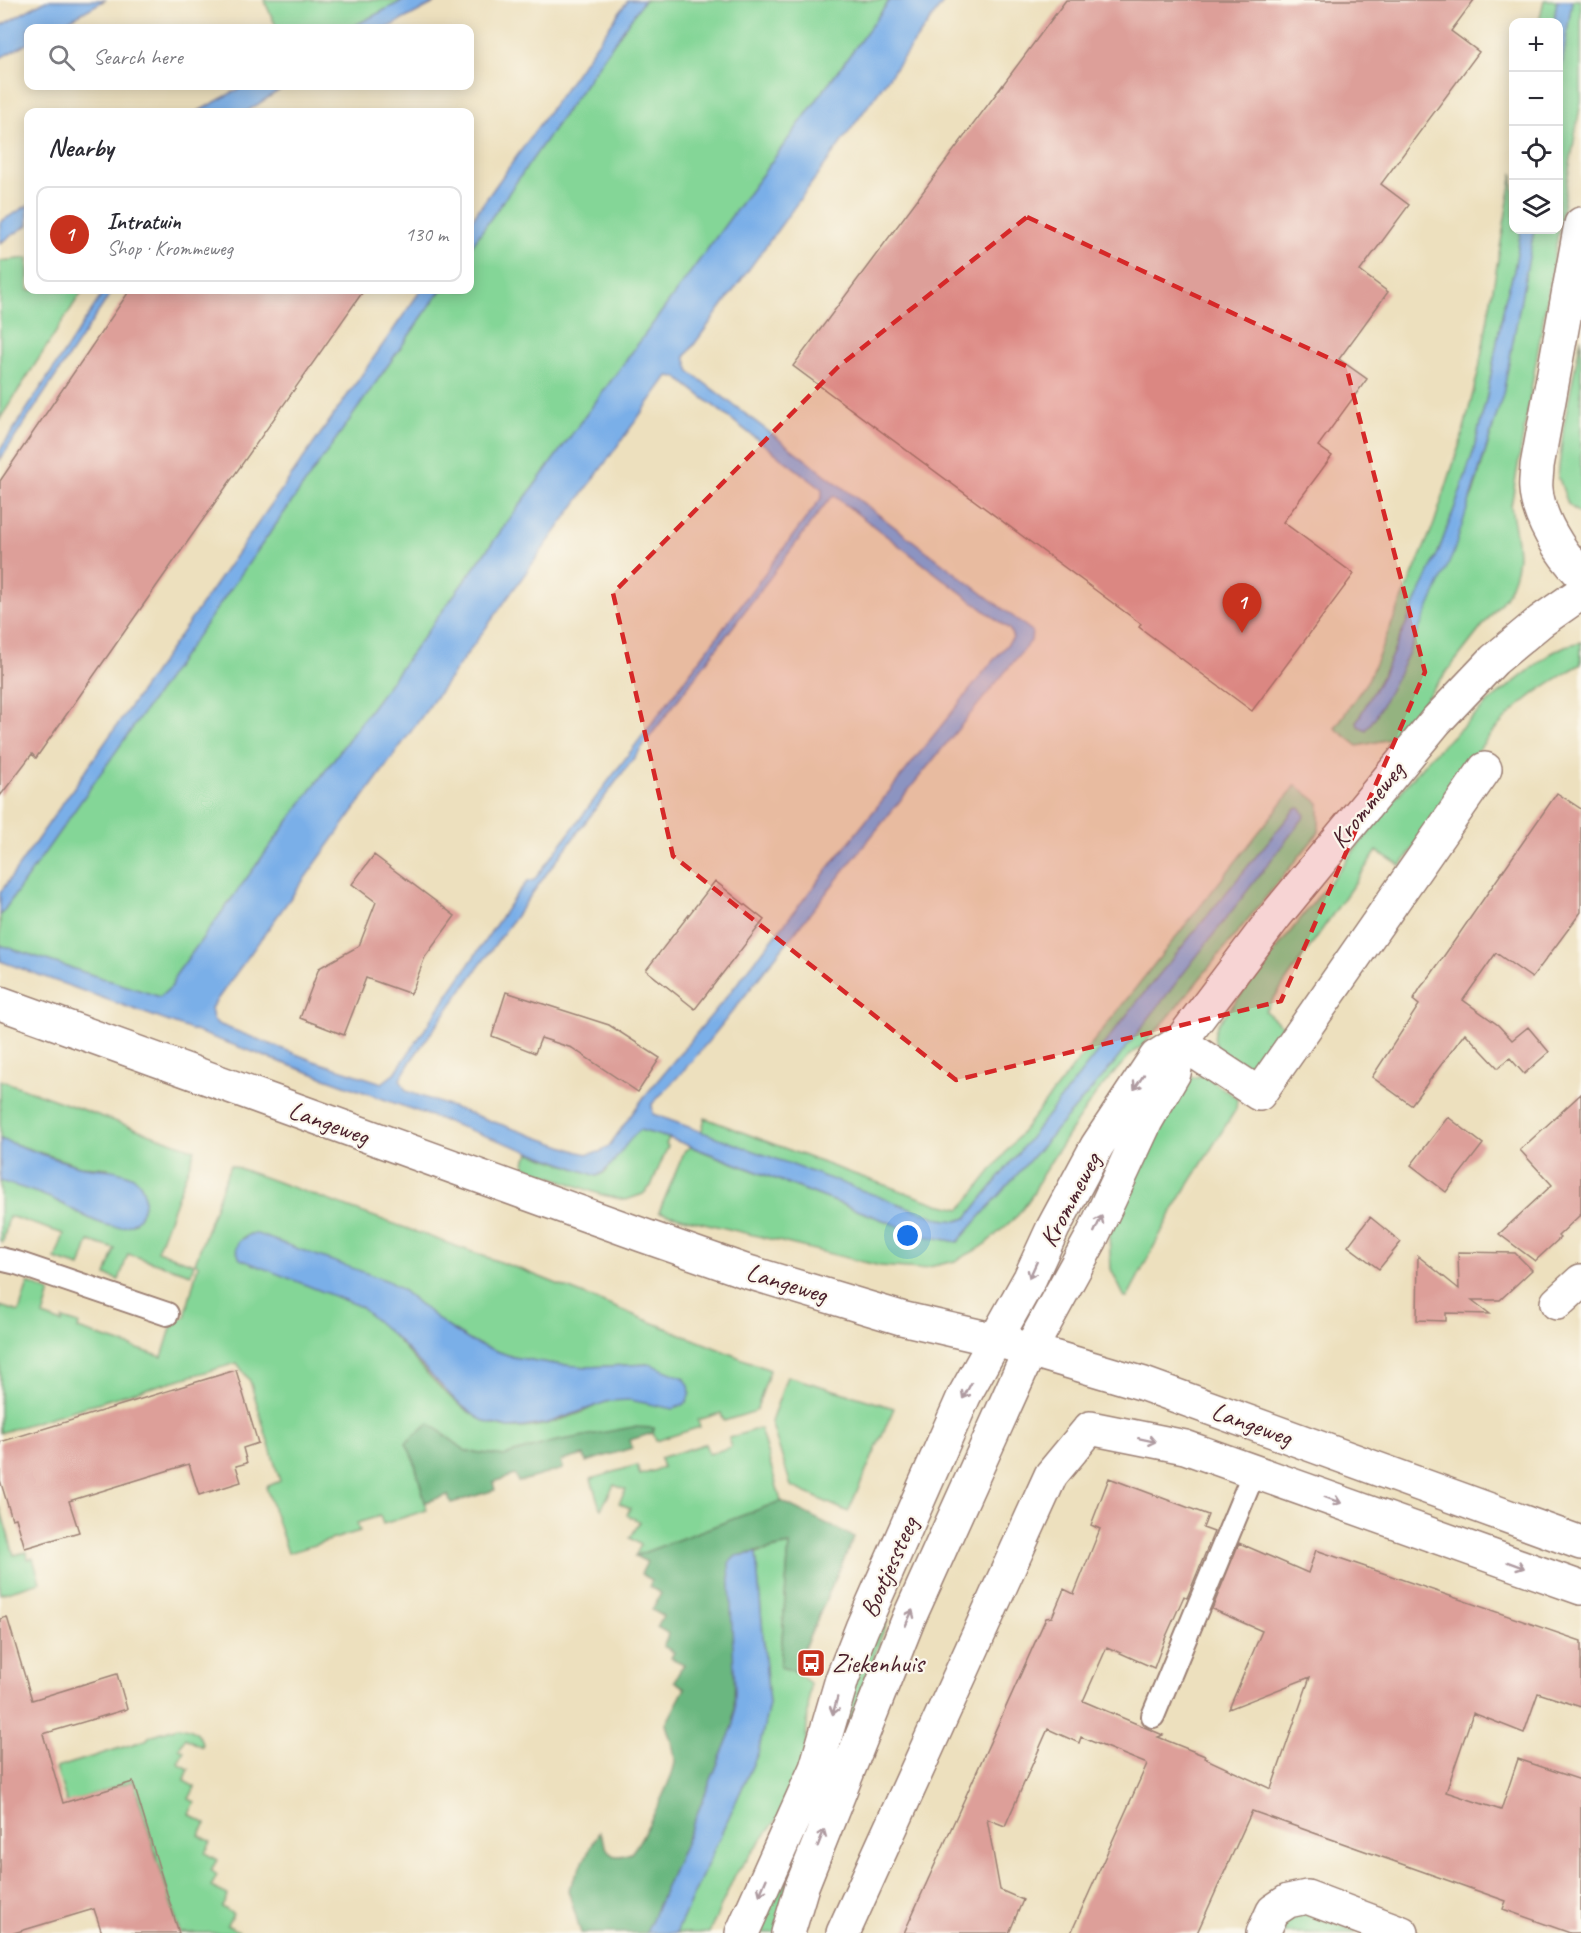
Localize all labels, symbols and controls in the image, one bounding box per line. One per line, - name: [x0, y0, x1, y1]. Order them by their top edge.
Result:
- map controls: [1509, 18, 1563, 234]
- button: +: [1509, 18, 1563, 72]
- search box: [24, 24, 474, 90]
- icon: search: [45, 41, 78, 74]
- text: Search here: [93, 43, 183, 71]
- button: −: [1509, 72, 1563, 126]
- button: locate: [1509, 126, 1563, 180]
- text: Nearby: [48, 131, 113, 164]
- button: layers: [1509, 180, 1563, 234]
- text: Intratuin: [107, 208, 181, 236]
- text: 1: [65, 222, 74, 247]
- text: 130 m: [405, 222, 448, 247]
- text: Shop · Krommeweg: [107, 236, 233, 261]
- pin: 1: [1222, 584, 1262, 633]
- street label: Krommeweg: [1322, 754, 1413, 855]
- one-way arrow: [1133, 1074, 1145, 1090]
- street label: Langeweg: [284, 1093, 375, 1153]
- street label: Krommeweg: [1032, 1146, 1109, 1253]
- one-way arrow: [1092, 1216, 1104, 1234]
- your location: [893, 1221, 922, 1250]
- street label: Langeweg: [743, 1255, 833, 1311]
- one-way arrow: [1027, 1261, 1039, 1279]
- one-way arrow: [961, 1382, 972, 1400]
- street label: Langeweg: [1207, 1394, 1298, 1454]
- one-way arrow: [1138, 1434, 1157, 1446]
- one-way arrow: [1323, 1495, 1342, 1506]
- street label: Bootjessteeg: [852, 1510, 926, 1622]
- one-way arrow: [1507, 1560, 1525, 1571]
- one-way arrow: [904, 1610, 916, 1628]
- bus stop icon: Ziekenhuis: [795, 1647, 827, 1679]
- place label: Ziekenhuis: [832, 1647, 926, 1680]
- one-way arrow: [829, 1697, 841, 1716]
- one-way arrow: [816, 1829, 827, 1848]
- one-way arrow: [756, 1878, 767, 1896]

